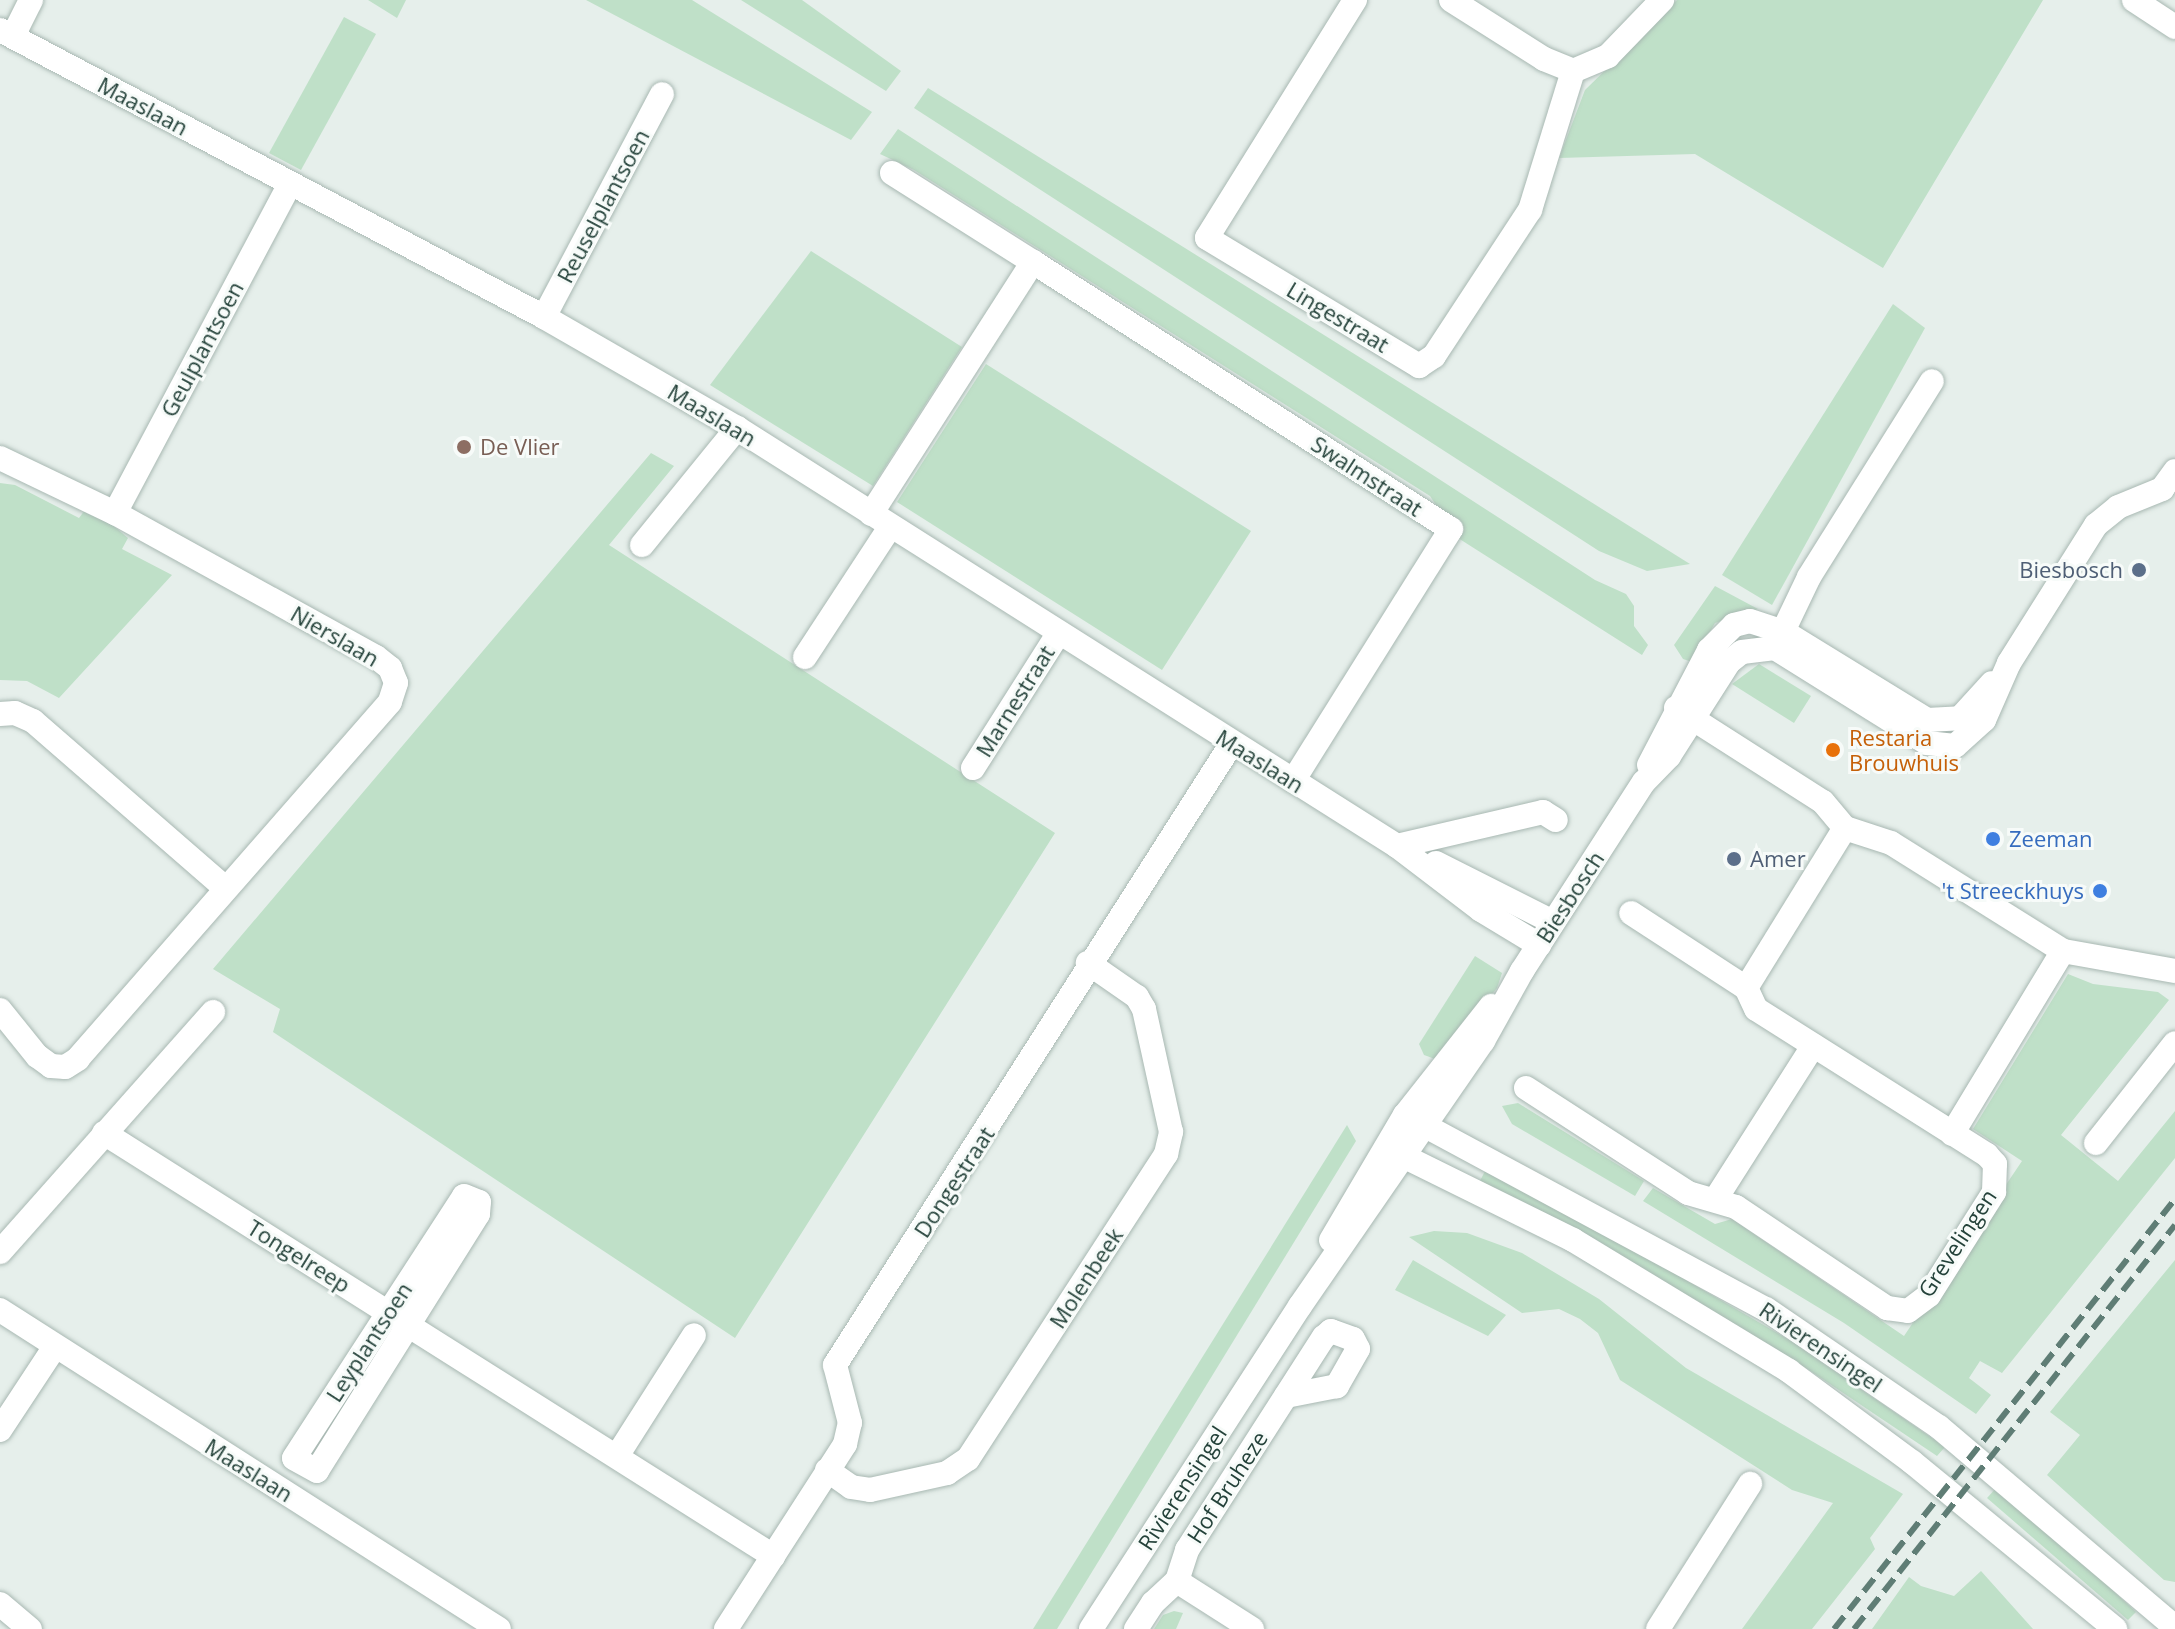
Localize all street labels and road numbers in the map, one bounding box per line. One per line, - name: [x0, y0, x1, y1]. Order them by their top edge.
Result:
- street label: Maaslaan: [93, 71, 193, 141]
- street label: Reuselplantsoen: [551, 125, 655, 287]
- street label: Lingestraat: [1282, 276, 1394, 358]
- street label: Geulplantsoen: [155, 277, 249, 421]
- street label: Maaslaan: [663, 378, 761, 452]
- street label: Swalmstraat: [1307, 430, 1427, 522]
- street label: Nierslaan: [286, 600, 384, 672]
- street label: Marnestraat: [970, 640, 1060, 762]
- street label: Maaslaan: [1211, 724, 1309, 798]
- street label: Biesbosch: [1531, 846, 1609, 948]
- street label: Dongestraat: [908, 1122, 1000, 1242]
- street label: Grevelingen: [1912, 1184, 2002, 1302]
- street label: Tongelreep: [243, 1214, 355, 1298]
- street label: Molenbeek: [1044, 1223, 1128, 1333]
- street label: Leyplantsoen: [321, 1277, 417, 1407]
- street label: Rivierensingel: [1755, 1296, 1887, 1398]
- street label: Rivierensingel: [1132, 1421, 1232, 1555]
- street label: Hof Bruheze: [1181, 1426, 1273, 1548]
- street label: Maaslaan: [200, 1433, 298, 1507]

